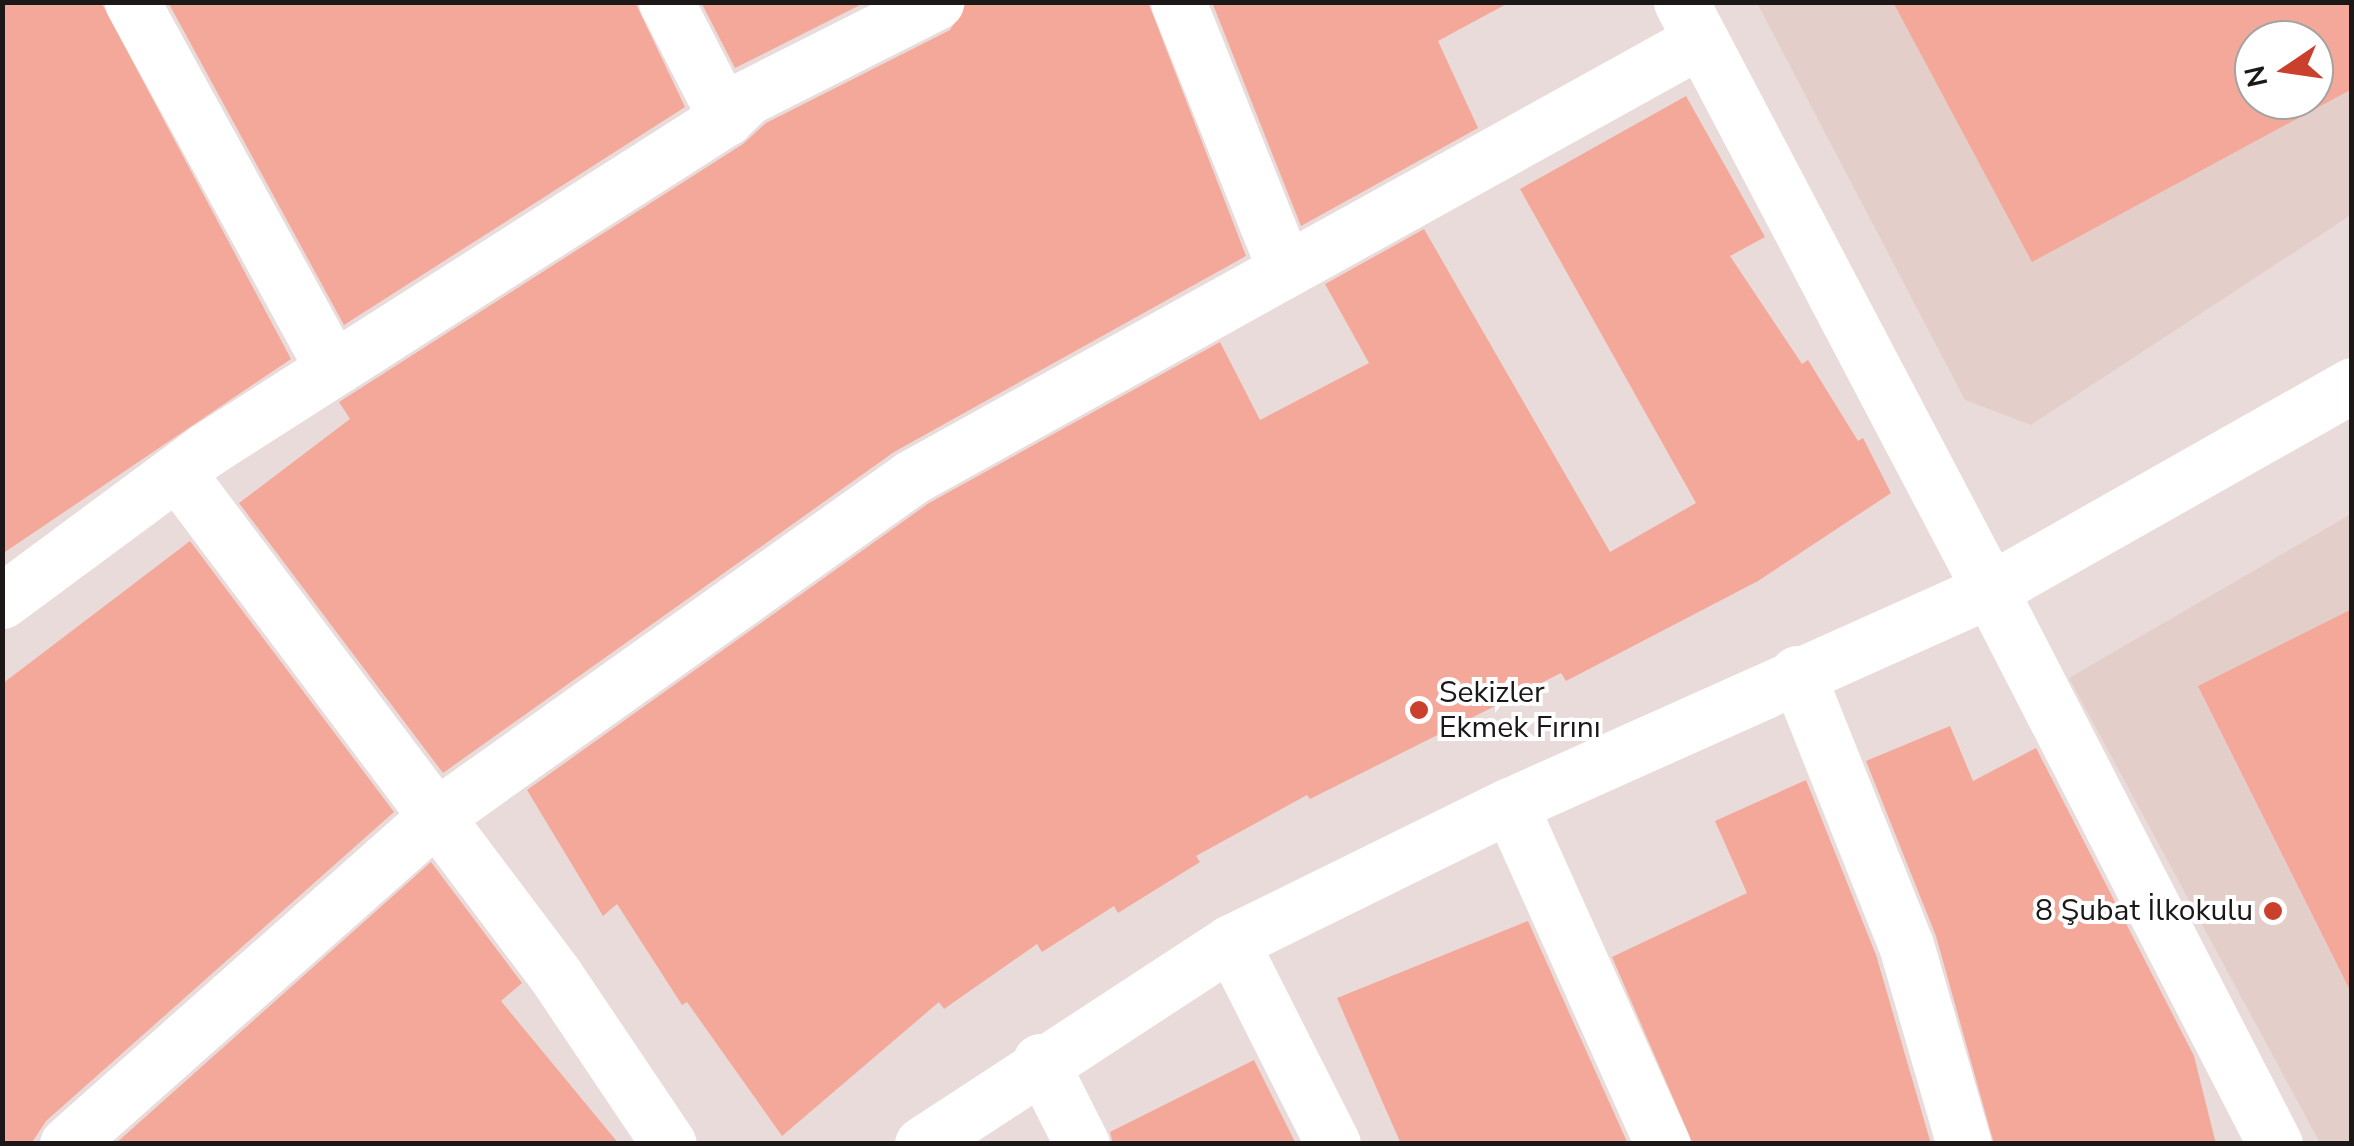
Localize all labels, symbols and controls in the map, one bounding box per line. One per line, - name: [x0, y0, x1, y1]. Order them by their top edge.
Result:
- north arrow: [2234, 20, 2334, 120]
- text: N: [2236, 62, 2278, 91]
- place label: Sekizler Ekmek Fırını: [1439, 675, 1601, 746]
- marker: Sekizler Ekmek Fırını: [1408, 699, 1430, 721]
- place label: 8 Şubat İlkokulu: [2035, 893, 2253, 929]
- marker: 8 Şubat İlkokulu: [2262, 900, 2284, 922]

